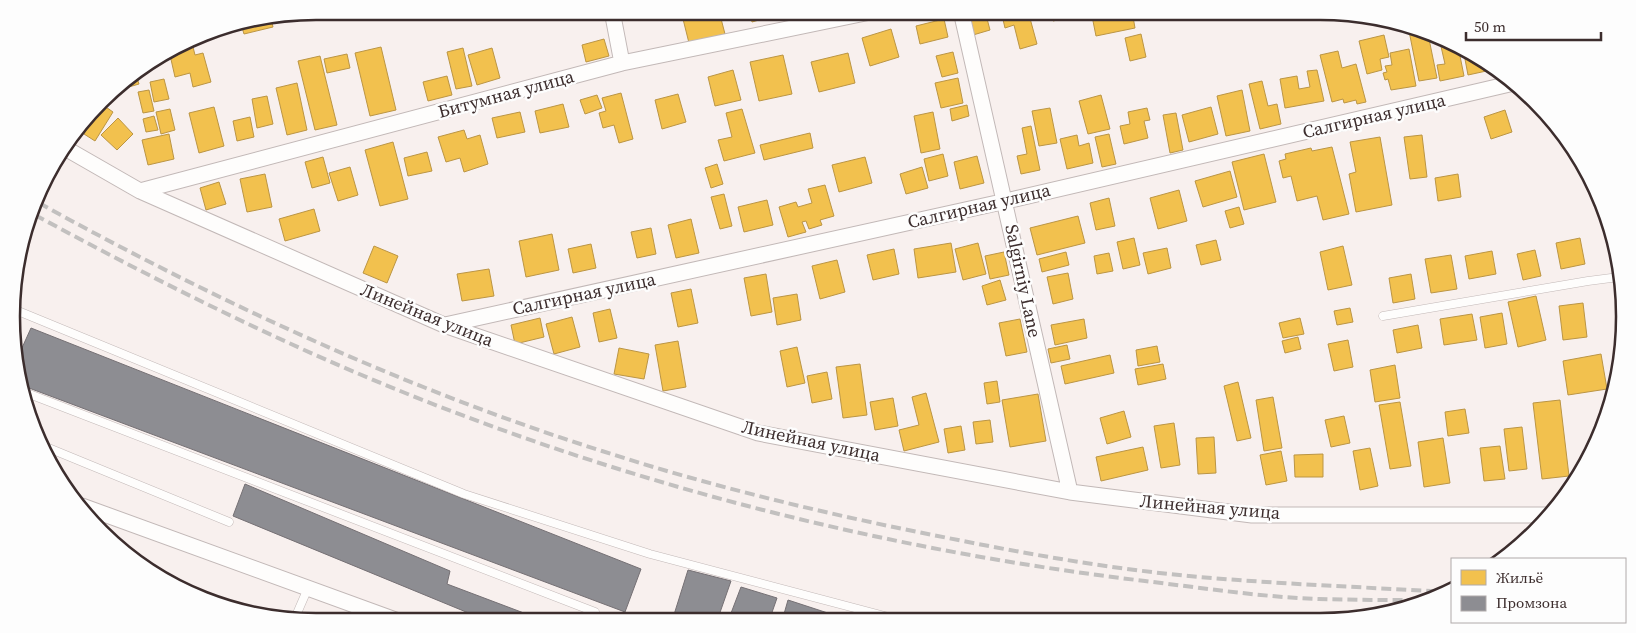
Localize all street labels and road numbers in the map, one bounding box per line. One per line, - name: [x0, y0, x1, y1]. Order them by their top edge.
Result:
- street label: Битумная улица: [435, 63, 577, 124]
- street label: Салгирная улица: [1300, 87, 1449, 144]
- street label: Салгирная улица: [905, 177, 1054, 234]
- street label: Salgirniy Lane: [999, 222, 1048, 340]
- street label: Салгирная улица: [510, 266, 659, 321]
- street label: Линейная улица: [357, 277, 498, 353]
- street label: Линейная улица: [740, 414, 884, 468]
- street label: Линейная улица: [1139, 488, 1282, 525]

